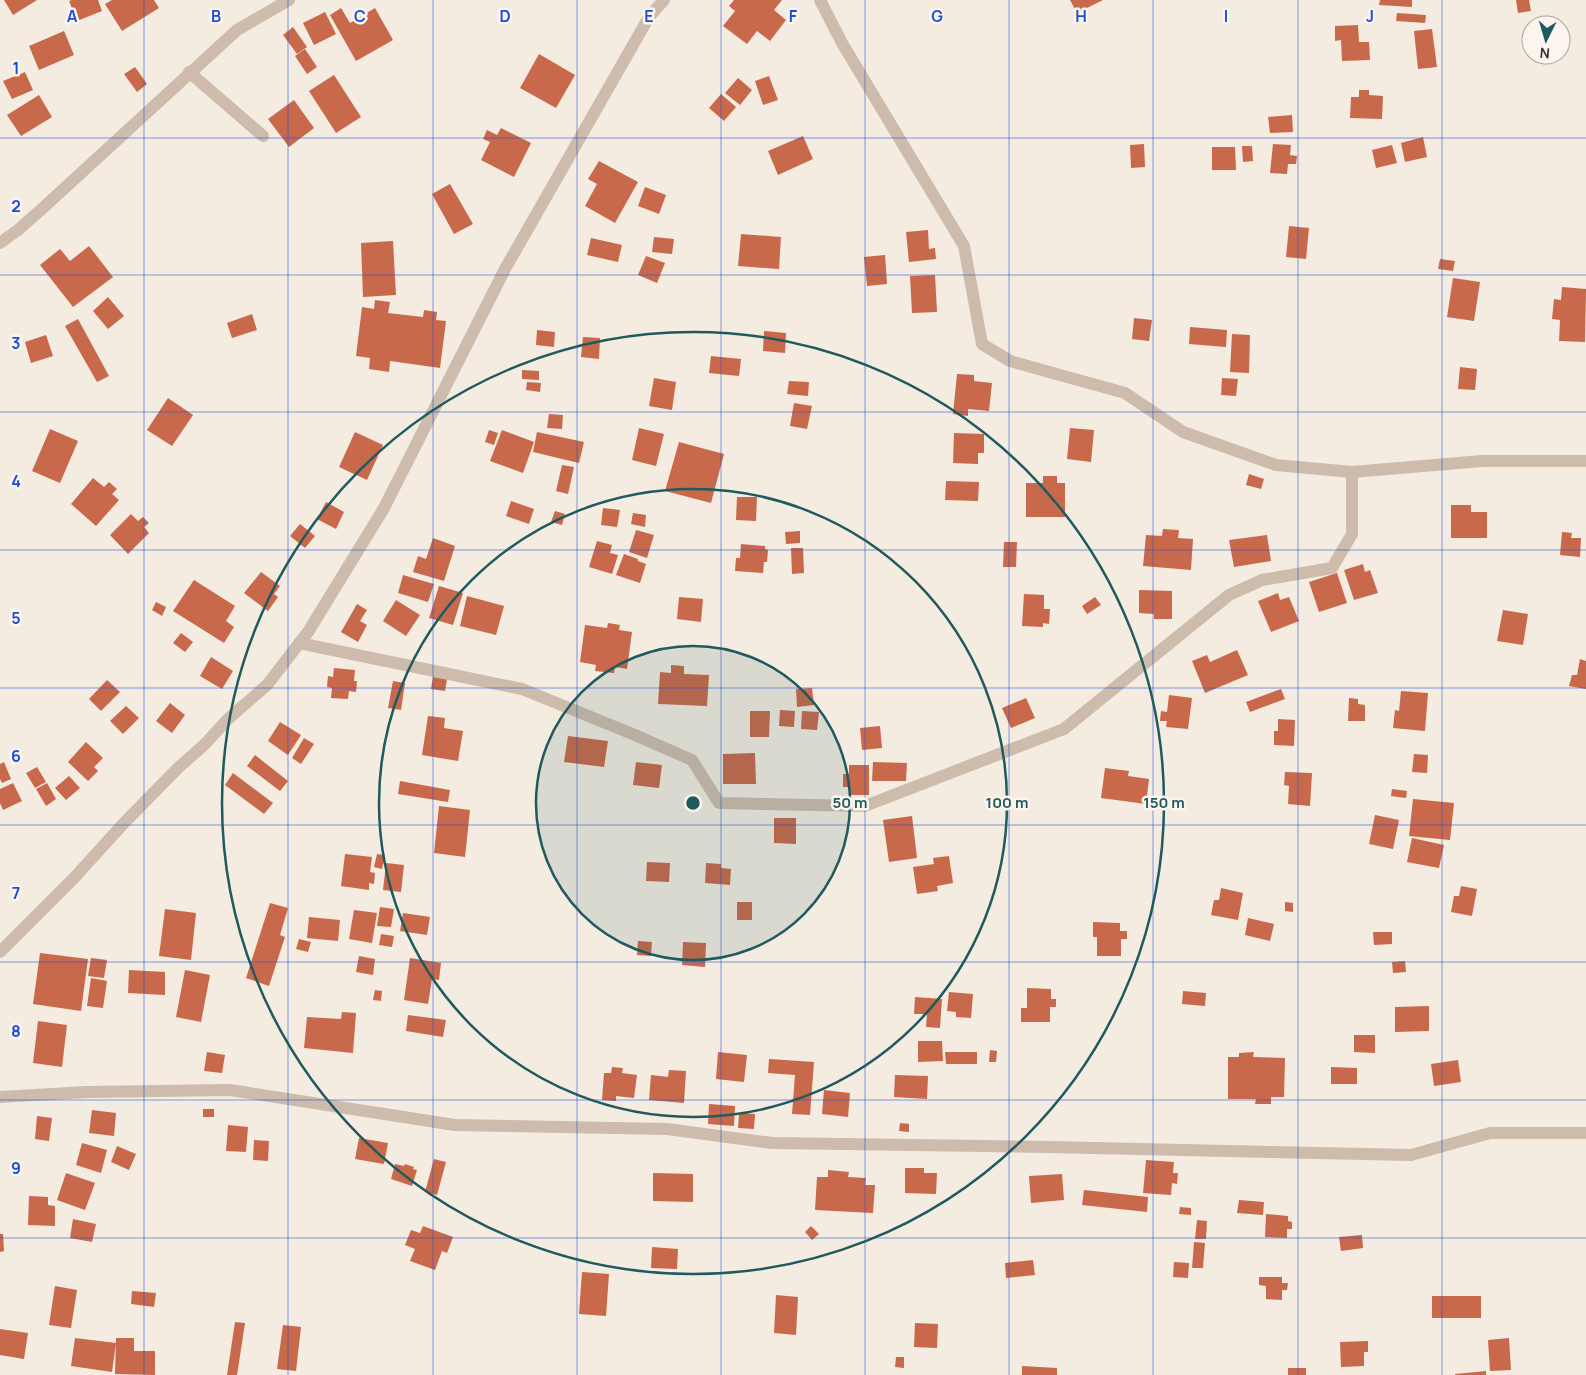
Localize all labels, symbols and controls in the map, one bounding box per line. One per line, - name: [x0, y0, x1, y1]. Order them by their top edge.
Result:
- text: A: [67, 5, 78, 27]
- text: B: [211, 5, 221, 27]
- text: C: [354, 5, 366, 27]
- text: D: [499, 5, 511, 27]
- text: E: [644, 5, 654, 27]
- text: F: [789, 5, 798, 27]
- text: G: [931, 5, 943, 27]
- text: H: [1075, 5, 1087, 27]
- text: I: [1224, 5, 1228, 27]
- text: J: [1366, 5, 1374, 27]
- north arrow: [1521, 15, 1571, 65]
- text: N: [1539, 44, 1551, 63]
- text: 1: [12, 57, 20, 79]
- text: 2: [11, 195, 21, 217]
- text: 3: [11, 332, 21, 354]
- text: 4: [11, 470, 21, 492]
- text: 5: [11, 607, 21, 629]
- text: 6: [11, 745, 21, 767]
- text: 50 m: [832, 792, 868, 813]
- text: 100 m: [986, 792, 1028, 813]
- text: 150 m: [1143, 792, 1185, 813]
- centre of rings: [684, 794, 702, 812]
- text: 7: [12, 882, 20, 904]
- text: 8: [11, 1020, 21, 1042]
- text: 9: [11, 1157, 21, 1179]

